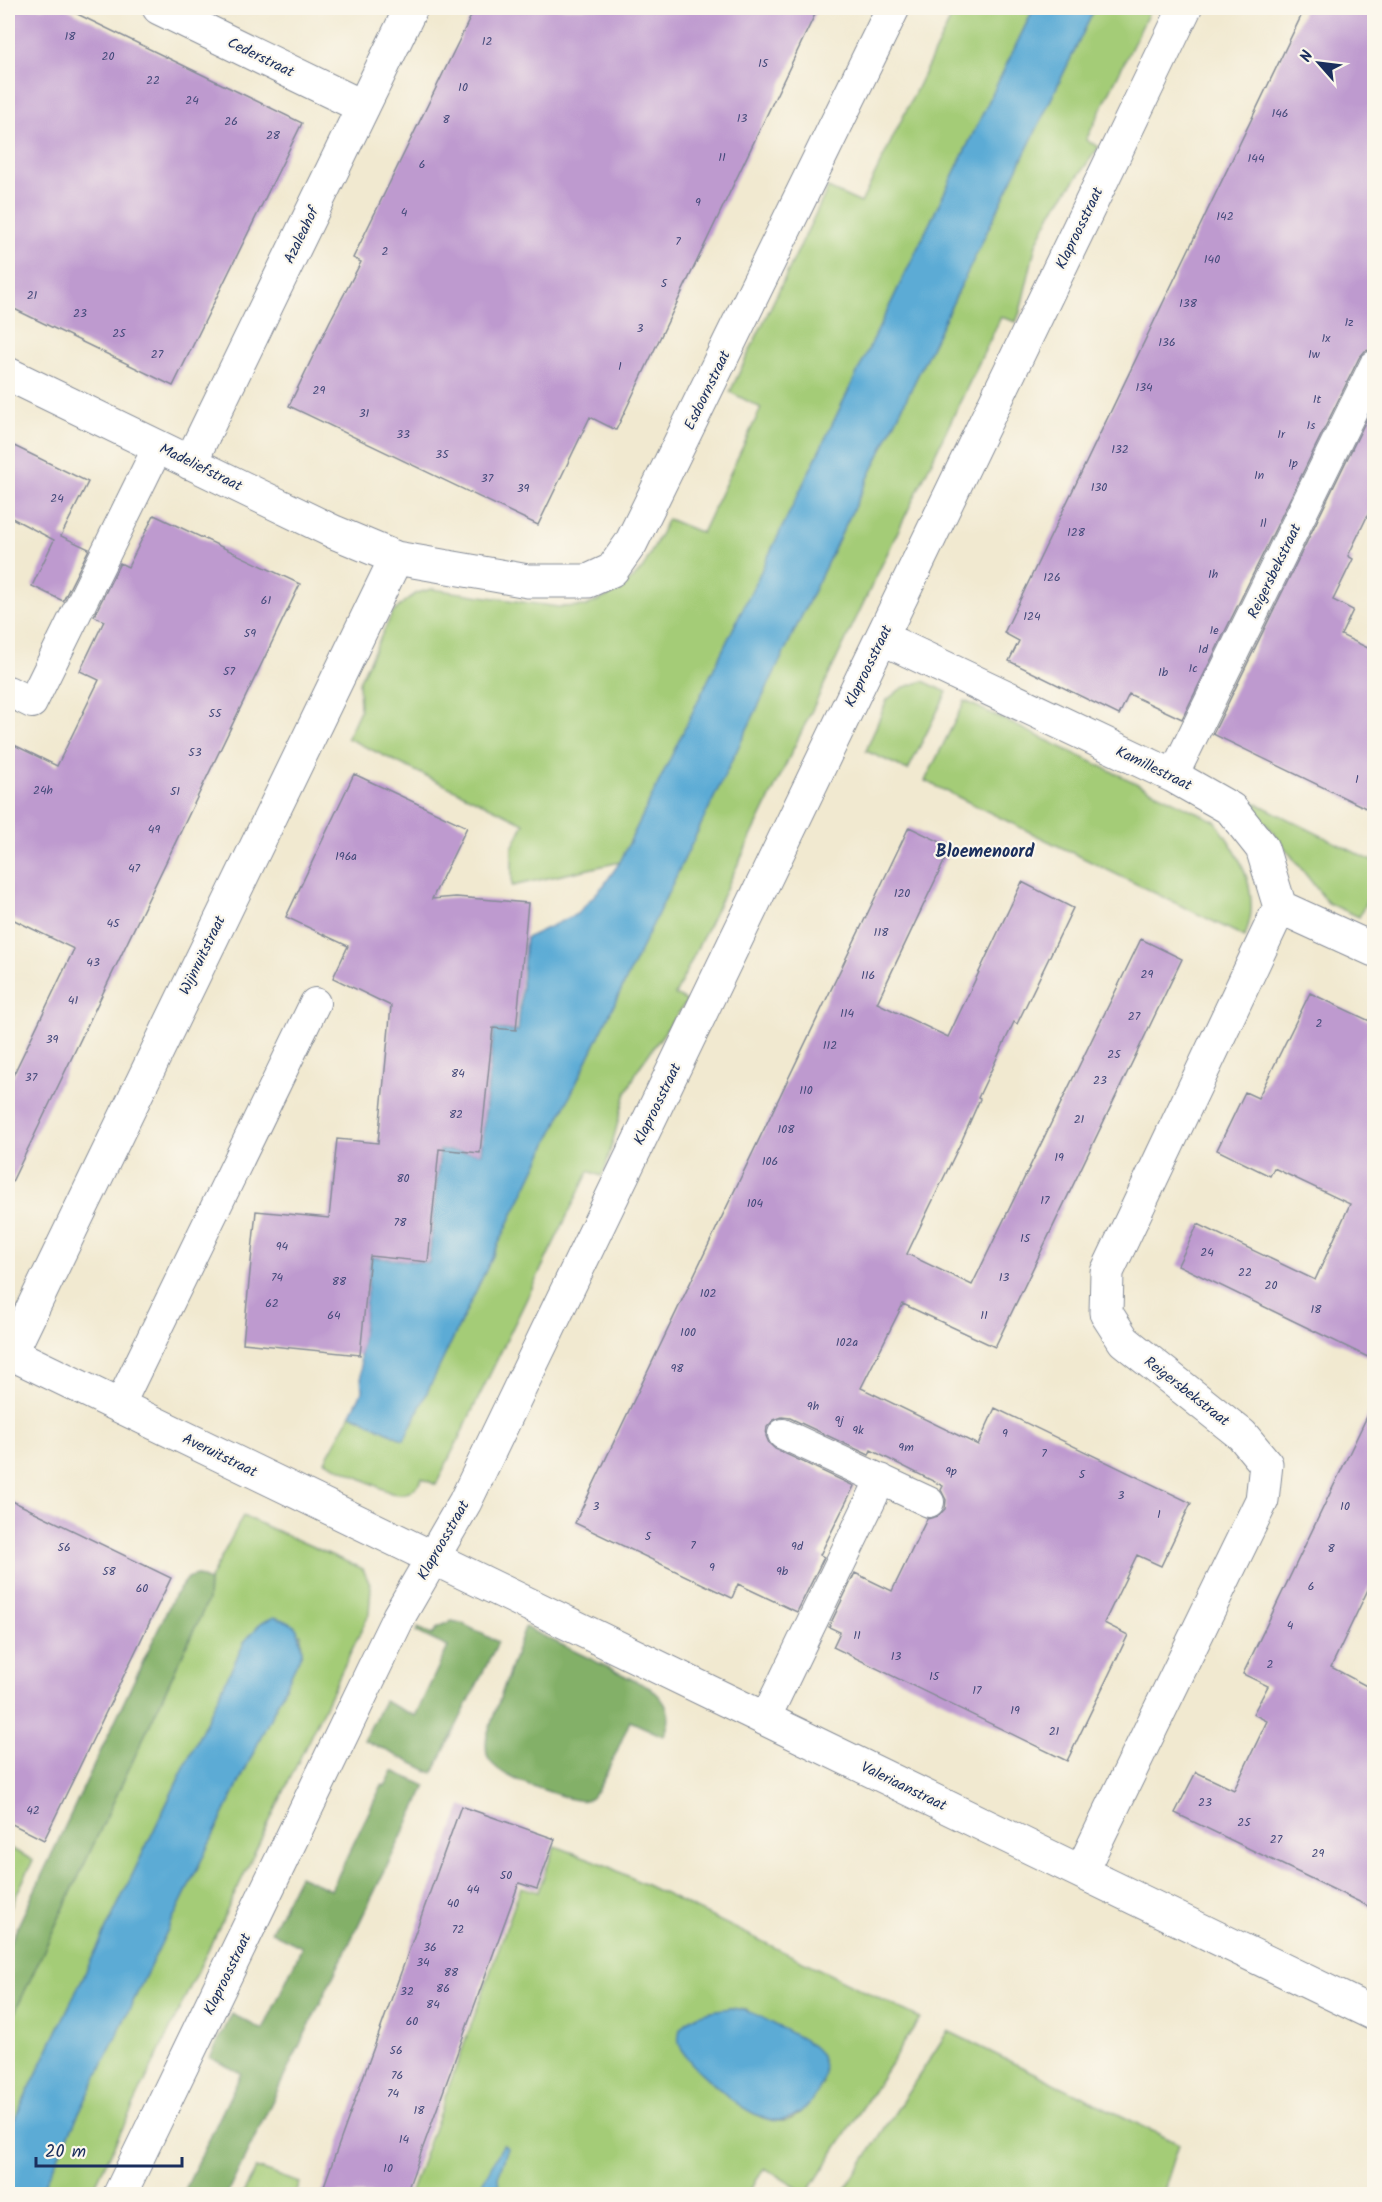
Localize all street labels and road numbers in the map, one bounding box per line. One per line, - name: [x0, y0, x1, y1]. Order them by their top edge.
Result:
- street label: Cederstraat: [223, 31, 298, 85]
- street label: Klaproosstraat: [1050, 183, 1110, 274]
- street label: Azaleahof: [278, 202, 327, 268]
- street label: Esdoornstraat: [678, 346, 738, 434]
- street label: Madeliefstraat: [155, 437, 246, 498]
- street label: Reigersbekstraat: [1242, 520, 1308, 623]
- street label: Klaproosstraat: [839, 621, 899, 712]
- street label: Kamillestraat: [1111, 740, 1196, 798]
- street label: Wijnruitstraat: [173, 911, 233, 999]
- street label: Klaproosstraat: [628, 1059, 688, 1150]
- street label: Reigersbekstraat: [1138, 1351, 1235, 1433]
- street label: Averuitstraat: [178, 1427, 261, 1484]
- street label: Klaproosstraat: [411, 1496, 477, 1585]
- street label: Valeriaanstraat: [856, 1756, 951, 1818]
- street label: Klaproosstraat: [198, 1929, 258, 2020]

